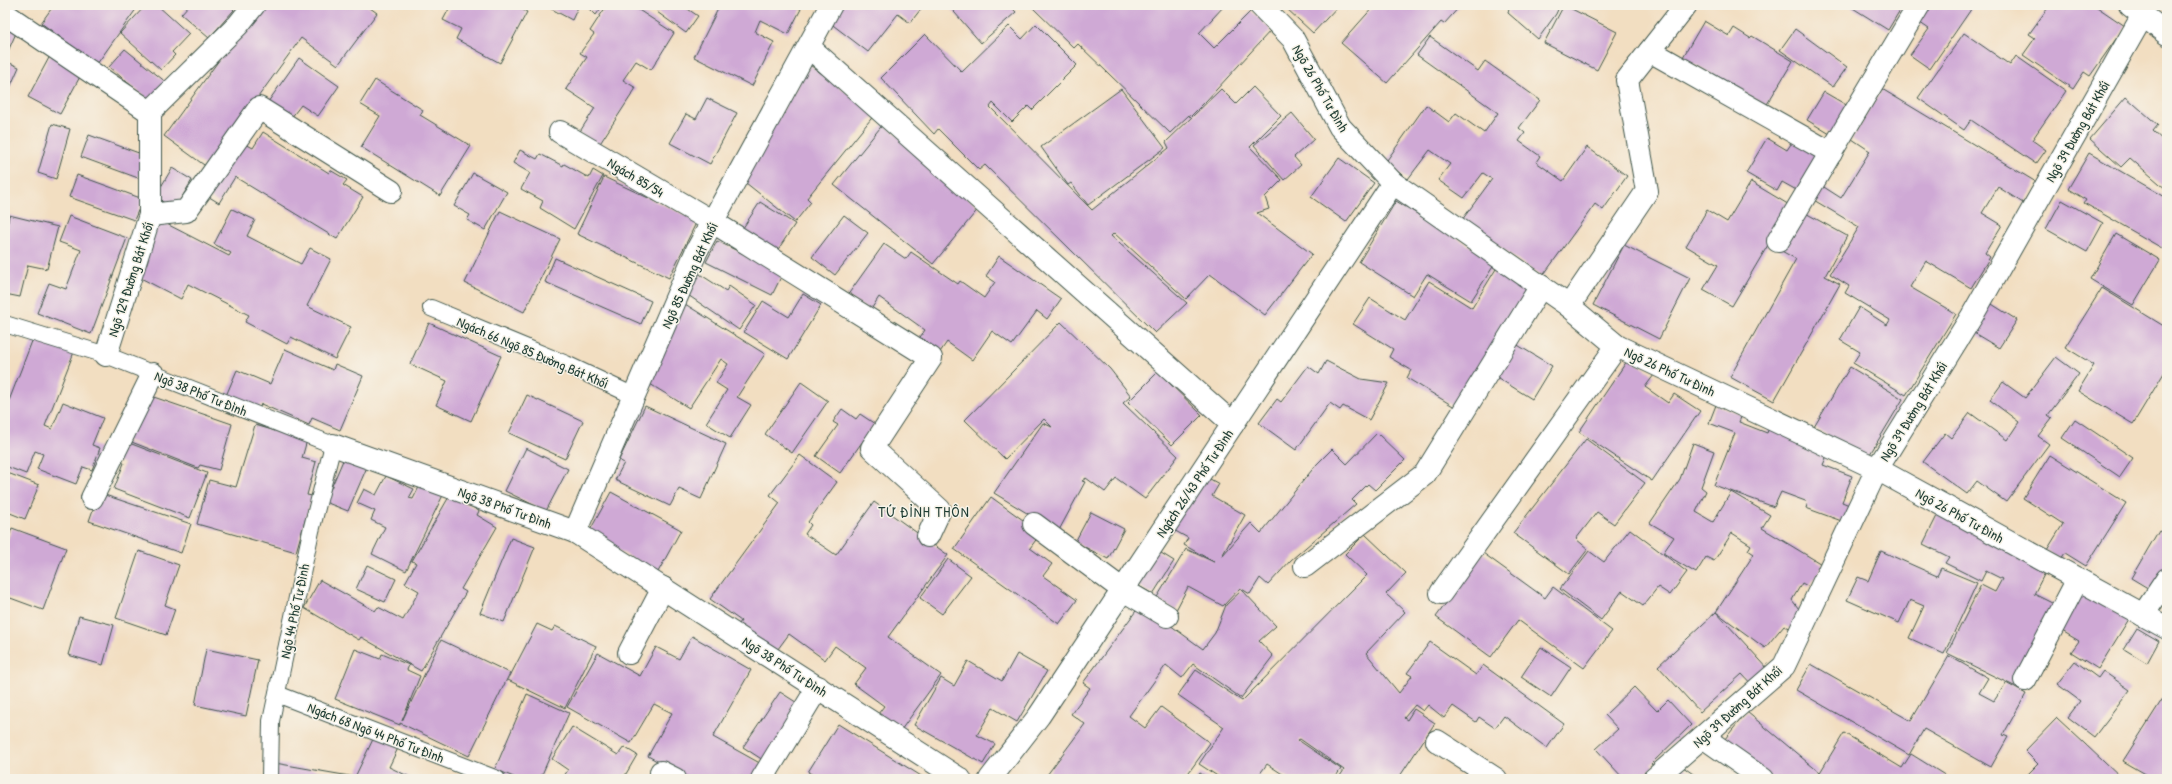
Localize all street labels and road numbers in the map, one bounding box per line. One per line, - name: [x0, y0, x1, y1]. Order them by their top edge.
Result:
- street label: Ngõ 26 Phố Tư Đình: [1287, 41, 1354, 136]
- street label: Ngõ 39 Đường Bát Khối: [2040, 77, 2115, 186]
- street label: Ngách 85/54: [604, 153, 668, 202]
- street label: Ngõ 129 Đường Bát Khối: [102, 219, 159, 339]
- street label: Ngõ 85 Đường Bát Khối: [656, 219, 723, 332]
- street label: Ngách 66 Ngõ 85 Đường Bát Khối: [454, 311, 612, 394]
- street label: Ngõ 26 Phố Tư Đình: [1621, 342, 1718, 401]
- street label: Ngõ 39 Đường Bát Khối: [1875, 357, 1952, 465]
- street label: Ngõ 38 Phố Tư Đình: [152, 366, 250, 421]
- street label: Ngách 26/43 Phố Tư Đình: [1151, 425, 1238, 541]
- street label: Ngõ 38 Phố Tư Đình: [455, 481, 554, 534]
- street label: Ngõ 26 Phố Tư Đình: [1912, 483, 2007, 548]
- street label: Ngõ 44 Phố Tư Đình: [275, 562, 314, 660]
- street label: Ngõ 38 Phố Tư Đình: [738, 631, 831, 702]
- street label: Ngõ 39 Đường Bát Khối: [1688, 661, 1787, 752]
- street label: Ngách 68 Ngõ 44 Phố Tư Đình: [305, 697, 447, 768]

